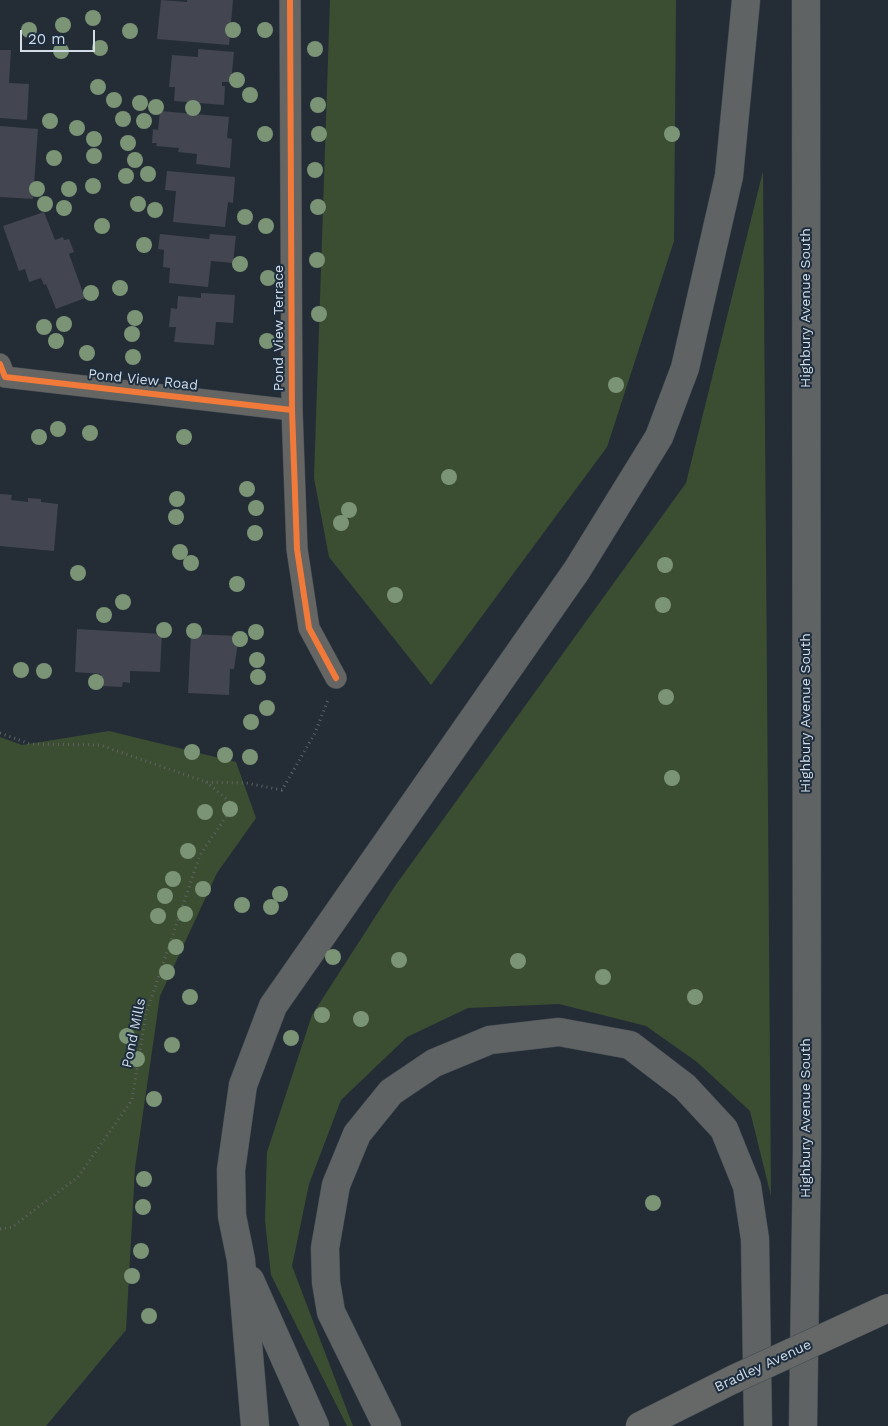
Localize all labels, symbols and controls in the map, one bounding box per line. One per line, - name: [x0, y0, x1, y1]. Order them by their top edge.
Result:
- scale bar: [22, 20, 98, 52]
- text: 20 m: [28, 30, 66, 48]
- street label: Highbury Avenue South: [798, 228, 814, 388]
- street label: Pond View Terrace: [271, 265, 287, 391]
- street label: Pond View Road: [87, 366, 199, 394]
- street label: Highbury Avenue South: [798, 633, 814, 793]
- street label: Pond Mills: [118, 997, 150, 1069]
- street label: Highbury Avenue South: [798, 1038, 814, 1198]
- street label: Bradley Avenue: [712, 1336, 814, 1396]

